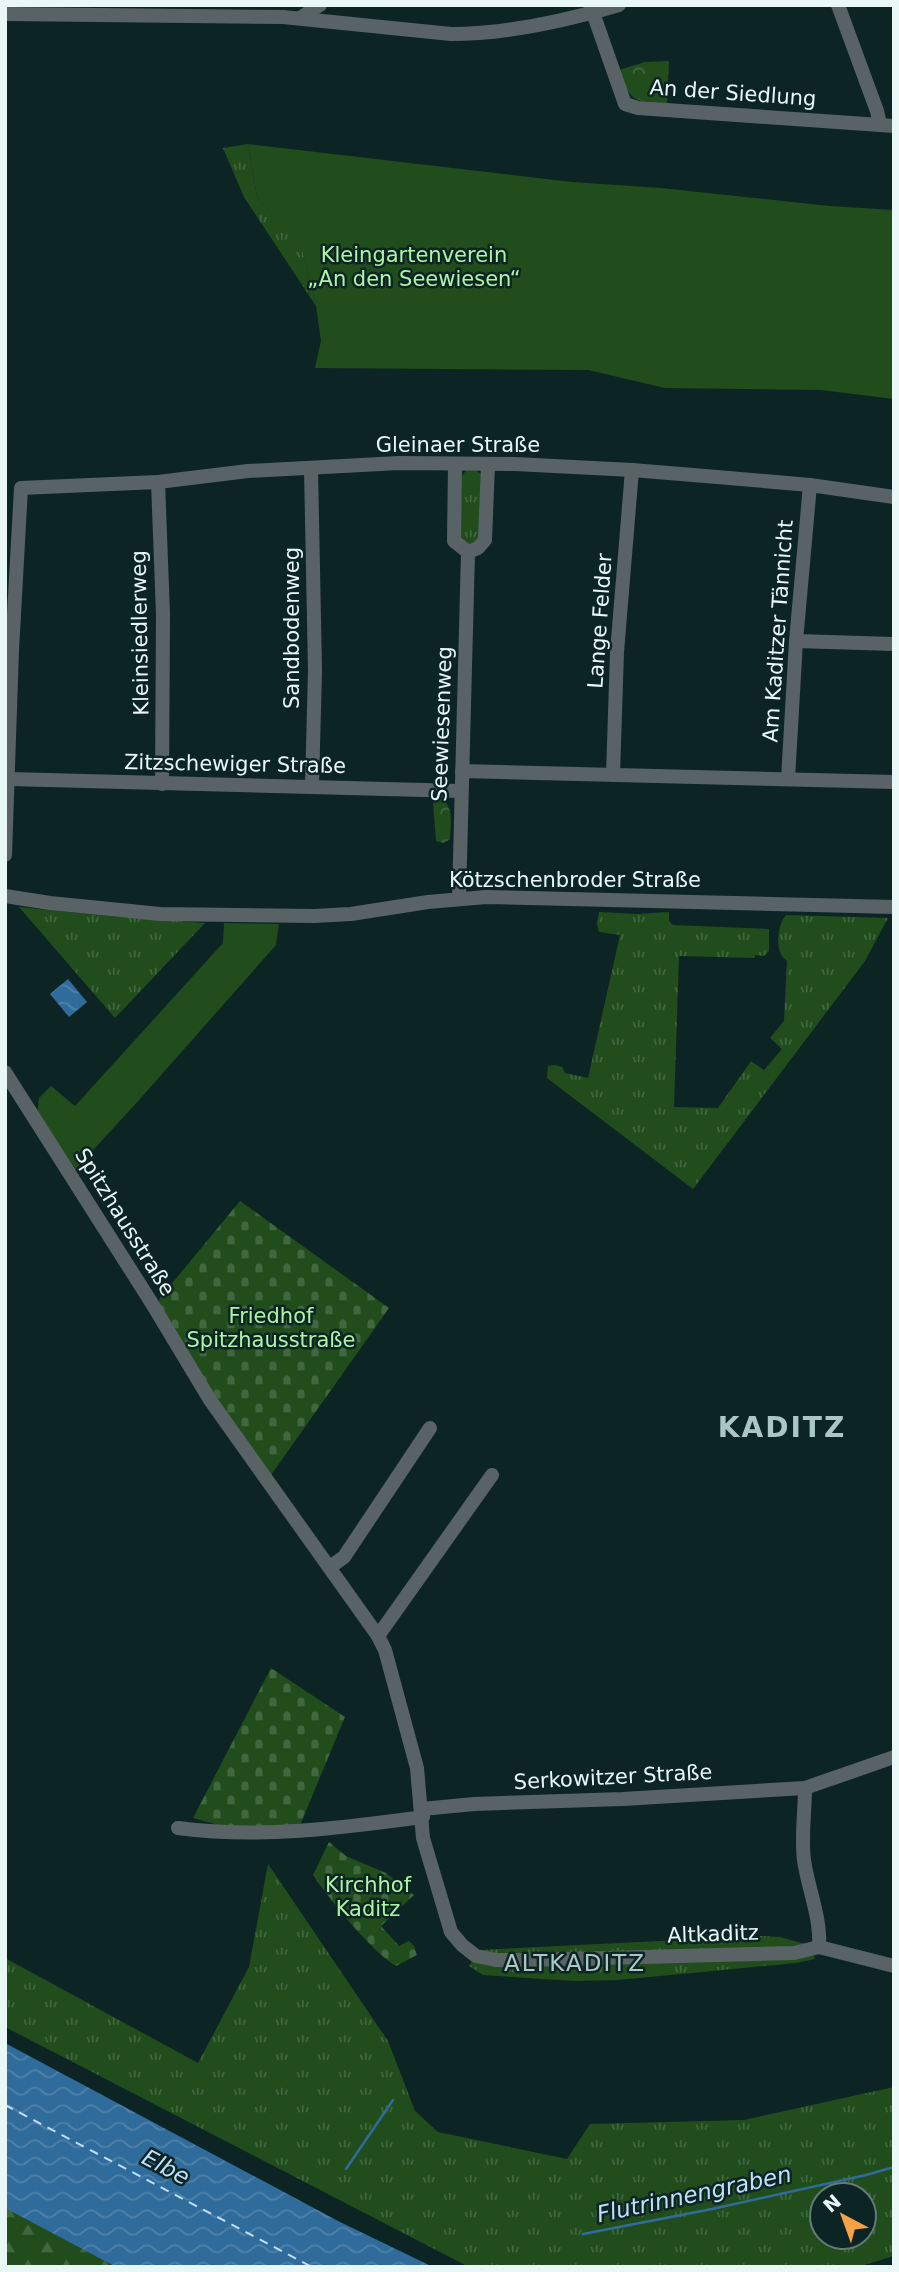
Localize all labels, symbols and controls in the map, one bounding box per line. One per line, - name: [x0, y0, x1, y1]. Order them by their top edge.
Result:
- street label: An der Siedlung: [649, 75, 817, 111]
- park label: Kleingartenverein „An den Seewiesen“: [307, 243, 521, 291]
- street label: Gleinaer Straße: [376, 433, 540, 457]
- street label: Am Kaditzer Tännicht: [758, 519, 798, 743]
- street label: Sandbodenweg: [280, 547, 304, 709]
- street label: Kleinsiedlerweg: [127, 550, 153, 716]
- street label: Lange Felder: [583, 552, 617, 689]
- street label: Seewiesenweg: [427, 646, 457, 802]
- street label: Zitzschewiger Straße: [124, 750, 346, 778]
- street label: Kötzschenbroder Straße: [449, 868, 701, 892]
- street label: Spitzhausstraße: [70, 1144, 180, 1300]
- park label: Friedhof Spitzhausstraße: [186, 1304, 356, 1352]
- district label: KADITZ: [718, 1411, 846, 1444]
- street label: Serkowitzer Straße: [513, 1760, 713, 1794]
- park label: Kirchhof Kaditz: [325, 1873, 412, 1921]
- street label: Altkaditz: [667, 1920, 759, 1948]
- district label: ALTKADITZ: [504, 1950, 646, 1976]
- water label: Elbe: [138, 2144, 194, 2190]
- water label: Flutrinnengraben: [594, 2161, 794, 2227]
- north arrow: [808, 2181, 878, 2251]
- text: N: [819, 2190, 845, 2217]

